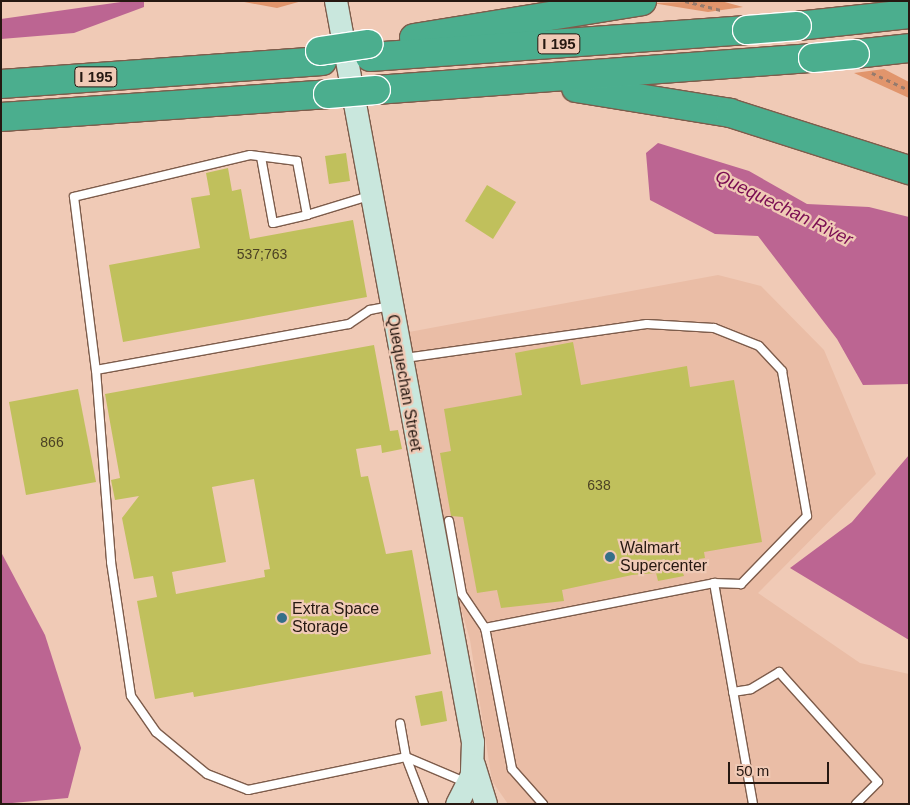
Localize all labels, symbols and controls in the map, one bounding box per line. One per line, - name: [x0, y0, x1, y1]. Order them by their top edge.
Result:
- road number: I 195: [536, 32, 582, 56]
- road number: I 195: [74, 64, 118, 90]
- water label: Quequechan River: [712, 165, 856, 251]
- house number: 537;763: [237, 246, 287, 262]
- street label: Quequechan Street: [382, 313, 426, 453]
- house number: 866: [40, 434, 64, 450]
- house number: 638: [587, 477, 611, 493]
- place label: Walmart Supercenter: [620, 538, 707, 576]
- marker: Walmart Supercenter: [604, 551, 616, 563]
- place label: Extra Space Storage: [292, 599, 379, 637]
- marker: Extra Space Storage: [276, 612, 288, 624]
- scale bar: [730, 752, 831, 784]
- text: 50 m: [736, 762, 769, 779]

